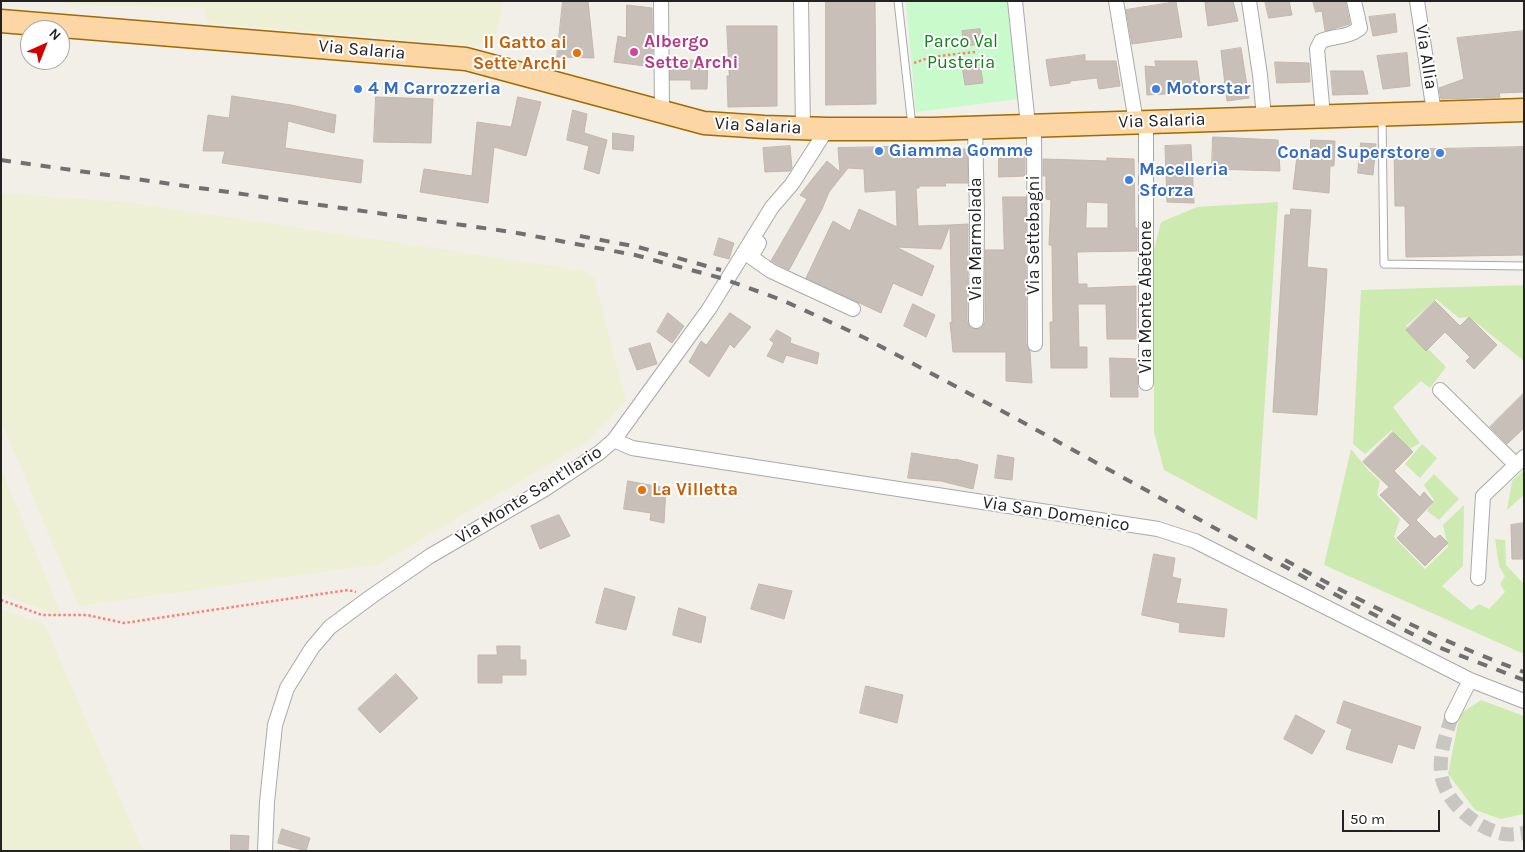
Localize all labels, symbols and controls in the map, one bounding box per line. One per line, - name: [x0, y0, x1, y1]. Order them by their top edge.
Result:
- north arrow: [20, 20, 70, 70]
- street label: Via Allia: [1410, 23, 1442, 91]
- text: N: [46, 25, 65, 44]
- place label: Albergo Sette Archi: [644, 31, 738, 74]
- park label: Parco Val Pusteria: [924, 31, 998, 74]
- place label: Il Gatto ai Sette Archi: [473, 32, 567, 74]
- street label: Via Salaria: [318, 35, 406, 65]
- marker: Albergo Sette Archi: [628, 46, 640, 58]
- marker: Il Gatto ai Sette Archi: [571, 47, 583, 59]
- place label: 4 M Carrozzeria: [368, 78, 501, 100]
- place label: Motorstar: [1166, 78, 1250, 100]
- marker: 4 M Carrozzeria: [352, 83, 364, 95]
- marker: Motorstar: [1150, 83, 1162, 95]
- street label: Via Salaria: [1118, 109, 1206, 133]
- street label: Via Salaria: [714, 113, 802, 139]
- place label: Giamma Gomme: [889, 140, 1033, 162]
- place label: Conad Superstore: [1277, 142, 1430, 164]
- marker: Giamma Gomme: [873, 145, 885, 157]
- marker: Conad Superstore: [1434, 147, 1446, 159]
- place label: Macelleria Sforza: [1139, 159, 1228, 202]
- marker: Macelleria Sforza: [1123, 174, 1135, 186]
- street label: Via Settebagni: [1023, 175, 1045, 295]
- street label: Via Marmolada: [965, 177, 987, 301]
- street label: Via Monte Abetone: [1135, 221, 1157, 373]
- street label: Via Monte Sant'Ilario: [452, 441, 606, 549]
- place label: La Villetta: [652, 479, 738, 501]
- marker: La Villetta: [636, 484, 648, 496]
- street label: Via San Domenico: [981, 492, 1131, 536]
- scale bar: [1345, 800, 1442, 832]
- text: 50 m: [1350, 810, 1385, 828]

